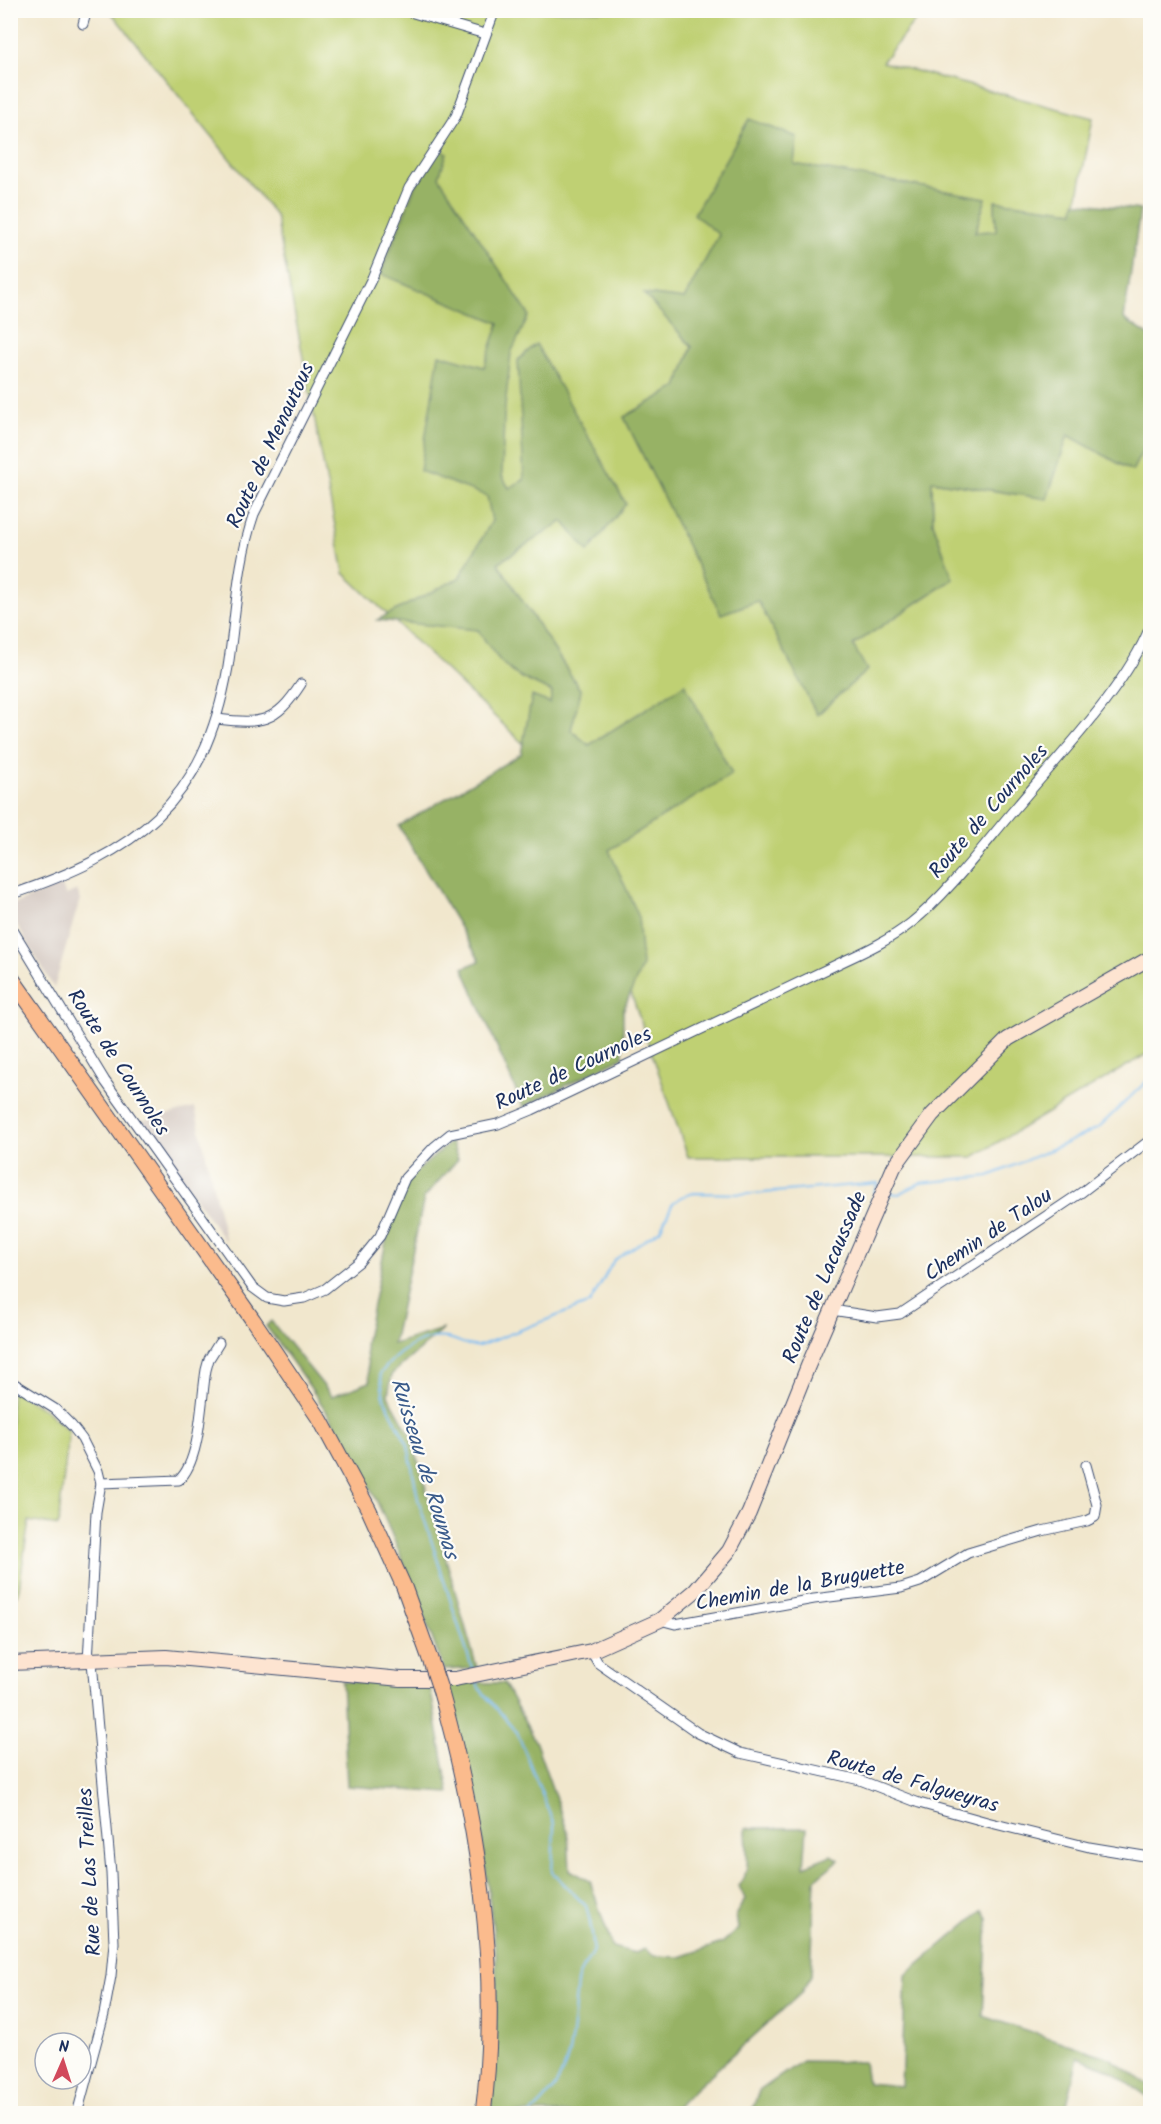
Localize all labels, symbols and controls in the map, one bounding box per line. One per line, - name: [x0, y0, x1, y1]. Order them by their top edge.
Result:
- street label: Route de Menautous: [218, 357, 324, 534]
- street label: Route de Cournoles: [921, 737, 1057, 887]
- street label: Route de Cournoles: [58, 983, 178, 1143]
- street label: Route de Cournoles: [490, 1019, 658, 1120]
- street label: Chemin de Talou: [918, 1180, 1060, 1291]
- street label: Route de Lacaussade: [774, 1186, 877, 1369]
- water label: Ruisseau de Roumas: [379, 1374, 468, 1566]
- street label: Chemin de la Bruguette: [693, 1552, 908, 1621]
- street label: Route de Falgueyras: [823, 1742, 1002, 1823]
- street label: Rue de Las Treilles: [70, 1787, 111, 1957]
- north arrow: [33, 2031, 93, 2091]
- text: N: [58, 2035, 69, 2060]

